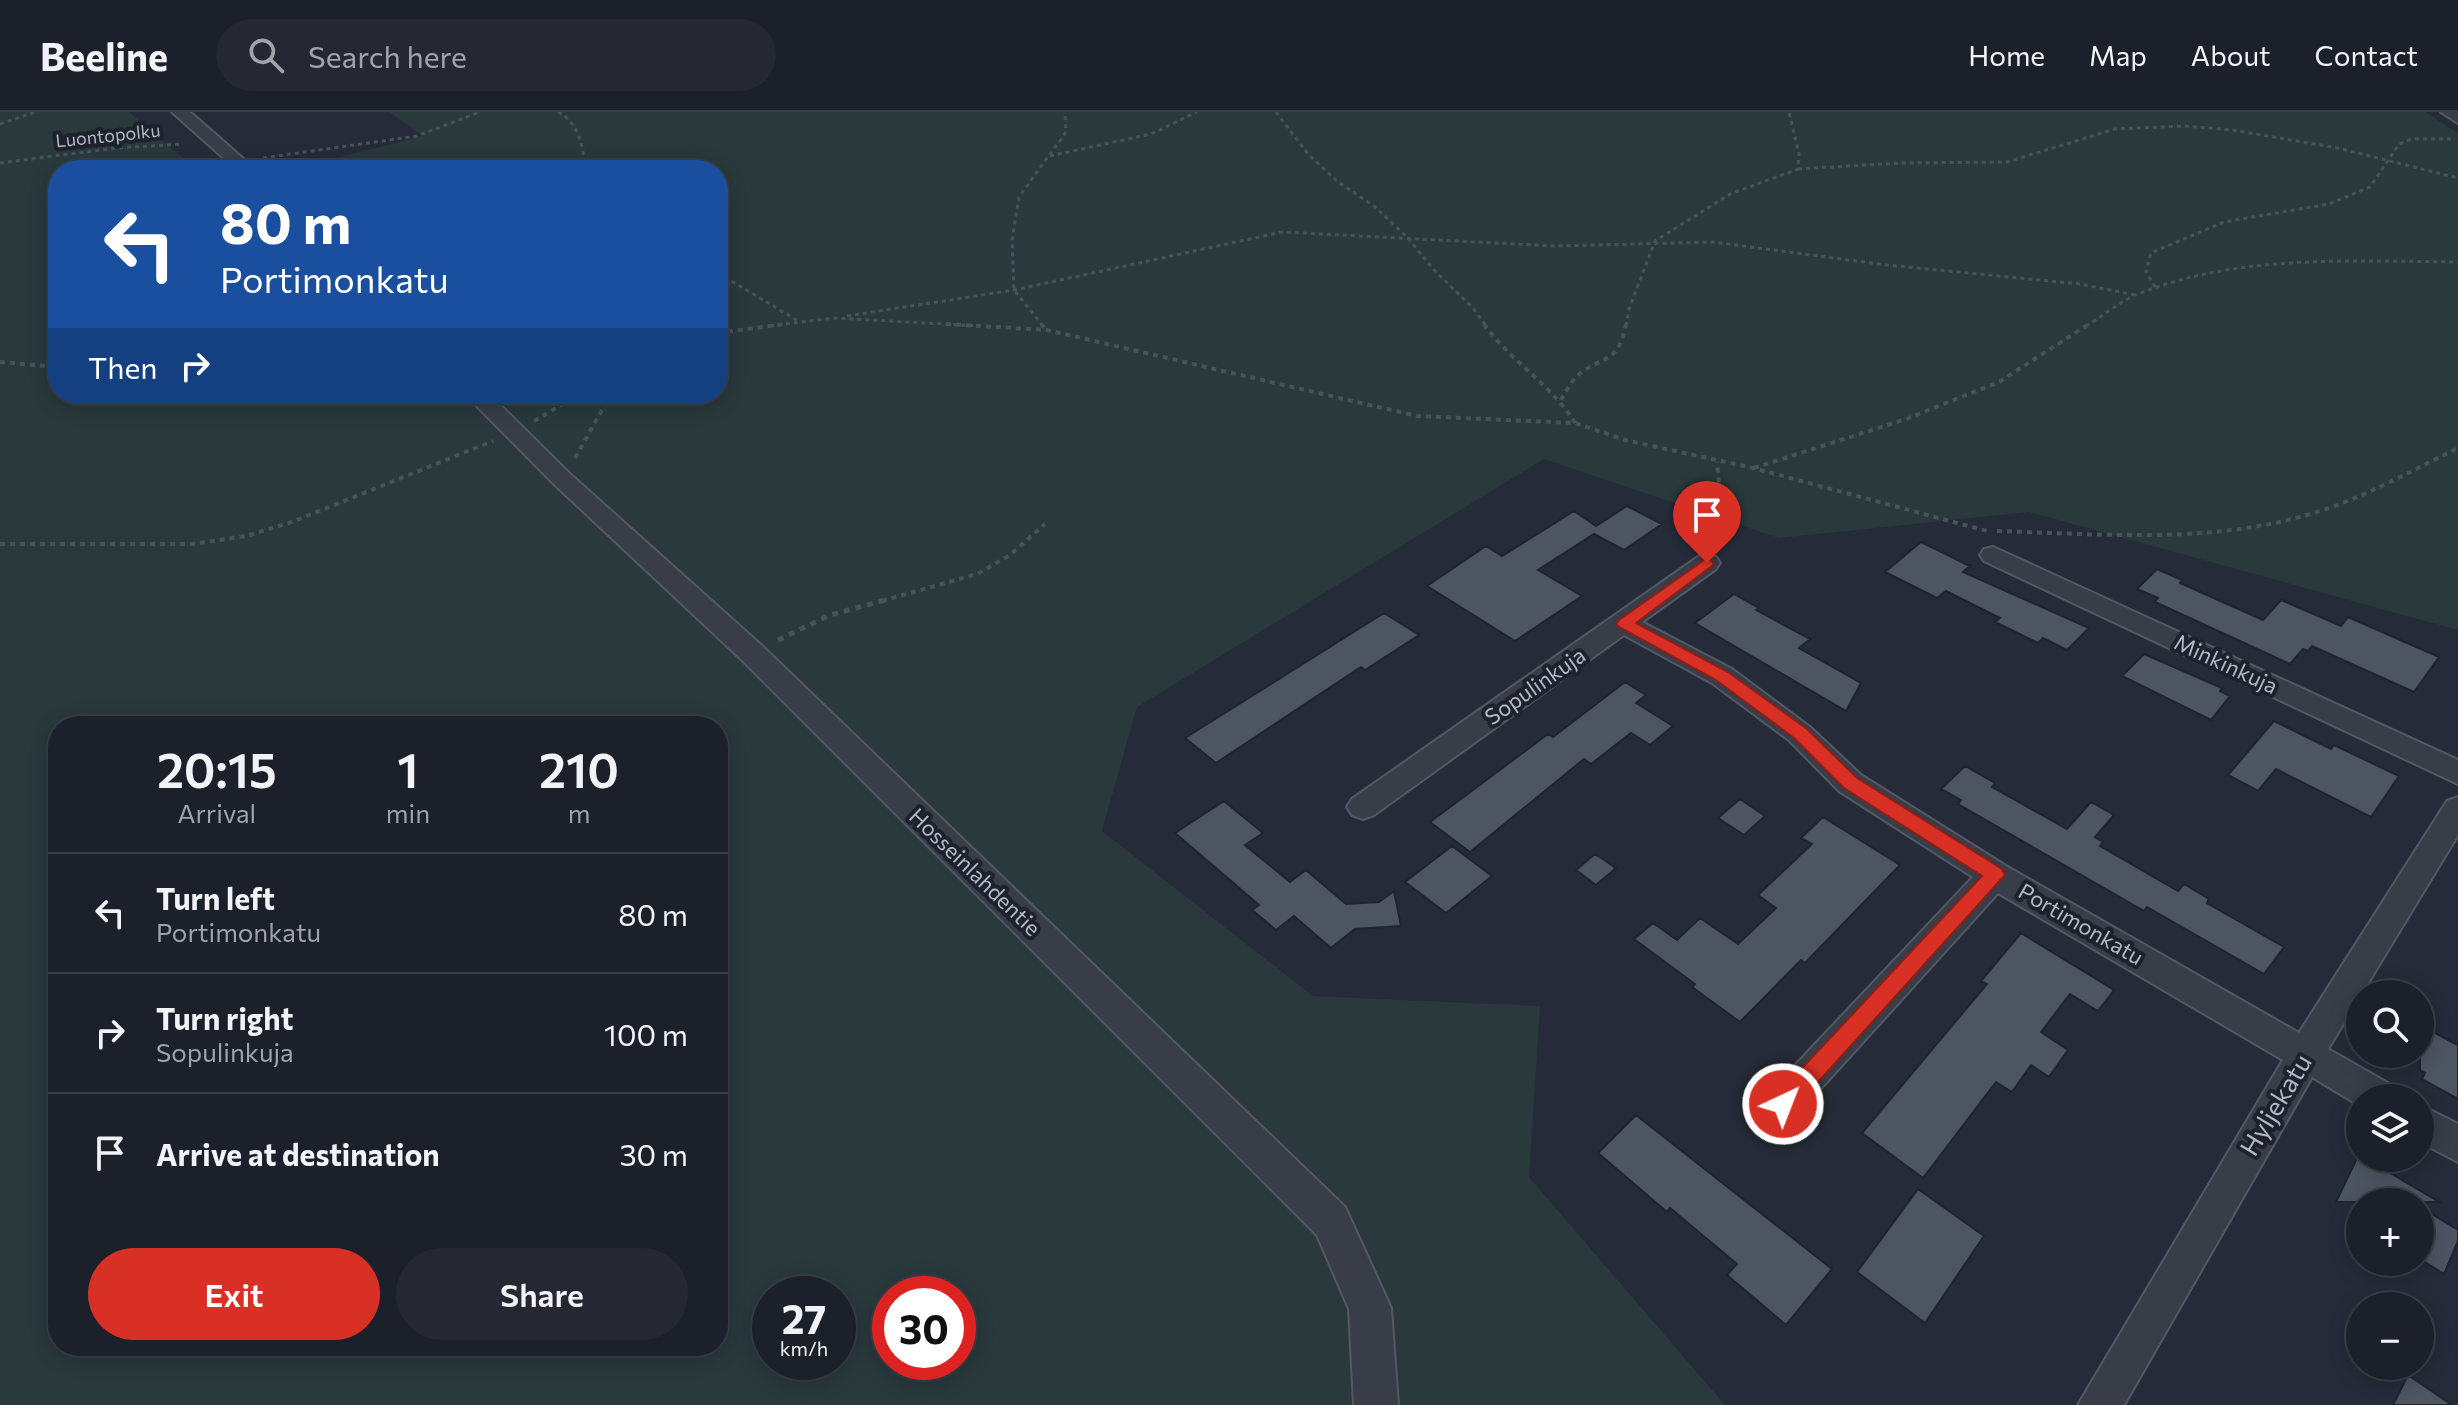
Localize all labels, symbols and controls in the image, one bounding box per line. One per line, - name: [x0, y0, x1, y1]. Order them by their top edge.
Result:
- search box: [216, 19, 776, 91]
- text: Beeline: [40, 32, 168, 79]
- icon: search: [244, 33, 288, 77]
- text: Search here: [308, 37, 467, 74]
- text: Home: [1968, 38, 2045, 72]
- text: Map: [2089, 38, 2147, 72]
- text: About: [2191, 38, 2271, 72]
- text: Contact: [2315, 38, 2418, 72]
- street label: Luontopolku: [54, 119, 161, 151]
- text: 80 m: [220, 187, 351, 256]
- icon: left: [88, 192, 192, 296]
- text: Portimonkatu: [220, 256, 449, 300]
- icon: right: [173, 344, 217, 388]
- text: Then: [88, 348, 157, 385]
- pin: [1673, 481, 1741, 563]
- icon: arrive: [1685, 493, 1729, 537]
- street label: Minkinkuja: [2170, 628, 2282, 699]
- street label: Sopulinkuja: [1479, 641, 1590, 730]
- text: 20:15: [157, 739, 277, 798]
- text: 1: [397, 739, 419, 798]
- text: 210: [539, 739, 619, 798]
- text: Arrival: [178, 797, 256, 828]
- text: min: [386, 797, 430, 828]
- text: m: [568, 797, 590, 828]
- street label: Hosseinlahdentie: [904, 802, 1047, 941]
- street label: Portimonkatu: [2014, 877, 2148, 970]
- text: Turn left: [156, 879, 275, 916]
- icon: left: [88, 891, 132, 935]
- text: 80 m: [618, 895, 688, 932]
- text: Portimonkatu: [156, 916, 321, 947]
- map controls: [2346, 980, 2434, 1380]
- button: search: [2346, 980, 2434, 1068]
- text: Turn right: [156, 999, 293, 1036]
- icon: right: [88, 1011, 132, 1055]
- text: 100 m: [604, 1015, 688, 1052]
- text: Sopulinkuja: [156, 1036, 294, 1067]
- street label: Hyljekatu: [2232, 1048, 2317, 1161]
- position arrow: [1741, 1062, 1825, 1146]
- button: layers: [2346, 1084, 2434, 1172]
- icon: arrive: [88, 1131, 132, 1175]
- text: Arrive at destination: [156, 1135, 440, 1172]
- text: 30 m: [619, 1135, 688, 1172]
- button: +: [2346, 1188, 2434, 1276]
- button: Exit: [88, 1248, 380, 1340]
- button: Share: [396, 1248, 688, 1340]
- speed limit sign: 30: [872, 1276, 976, 1380]
- button: −: [2346, 1292, 2434, 1380]
- text: 27: [782, 1293, 826, 1342]
- text: km/h: [780, 1336, 828, 1360]

